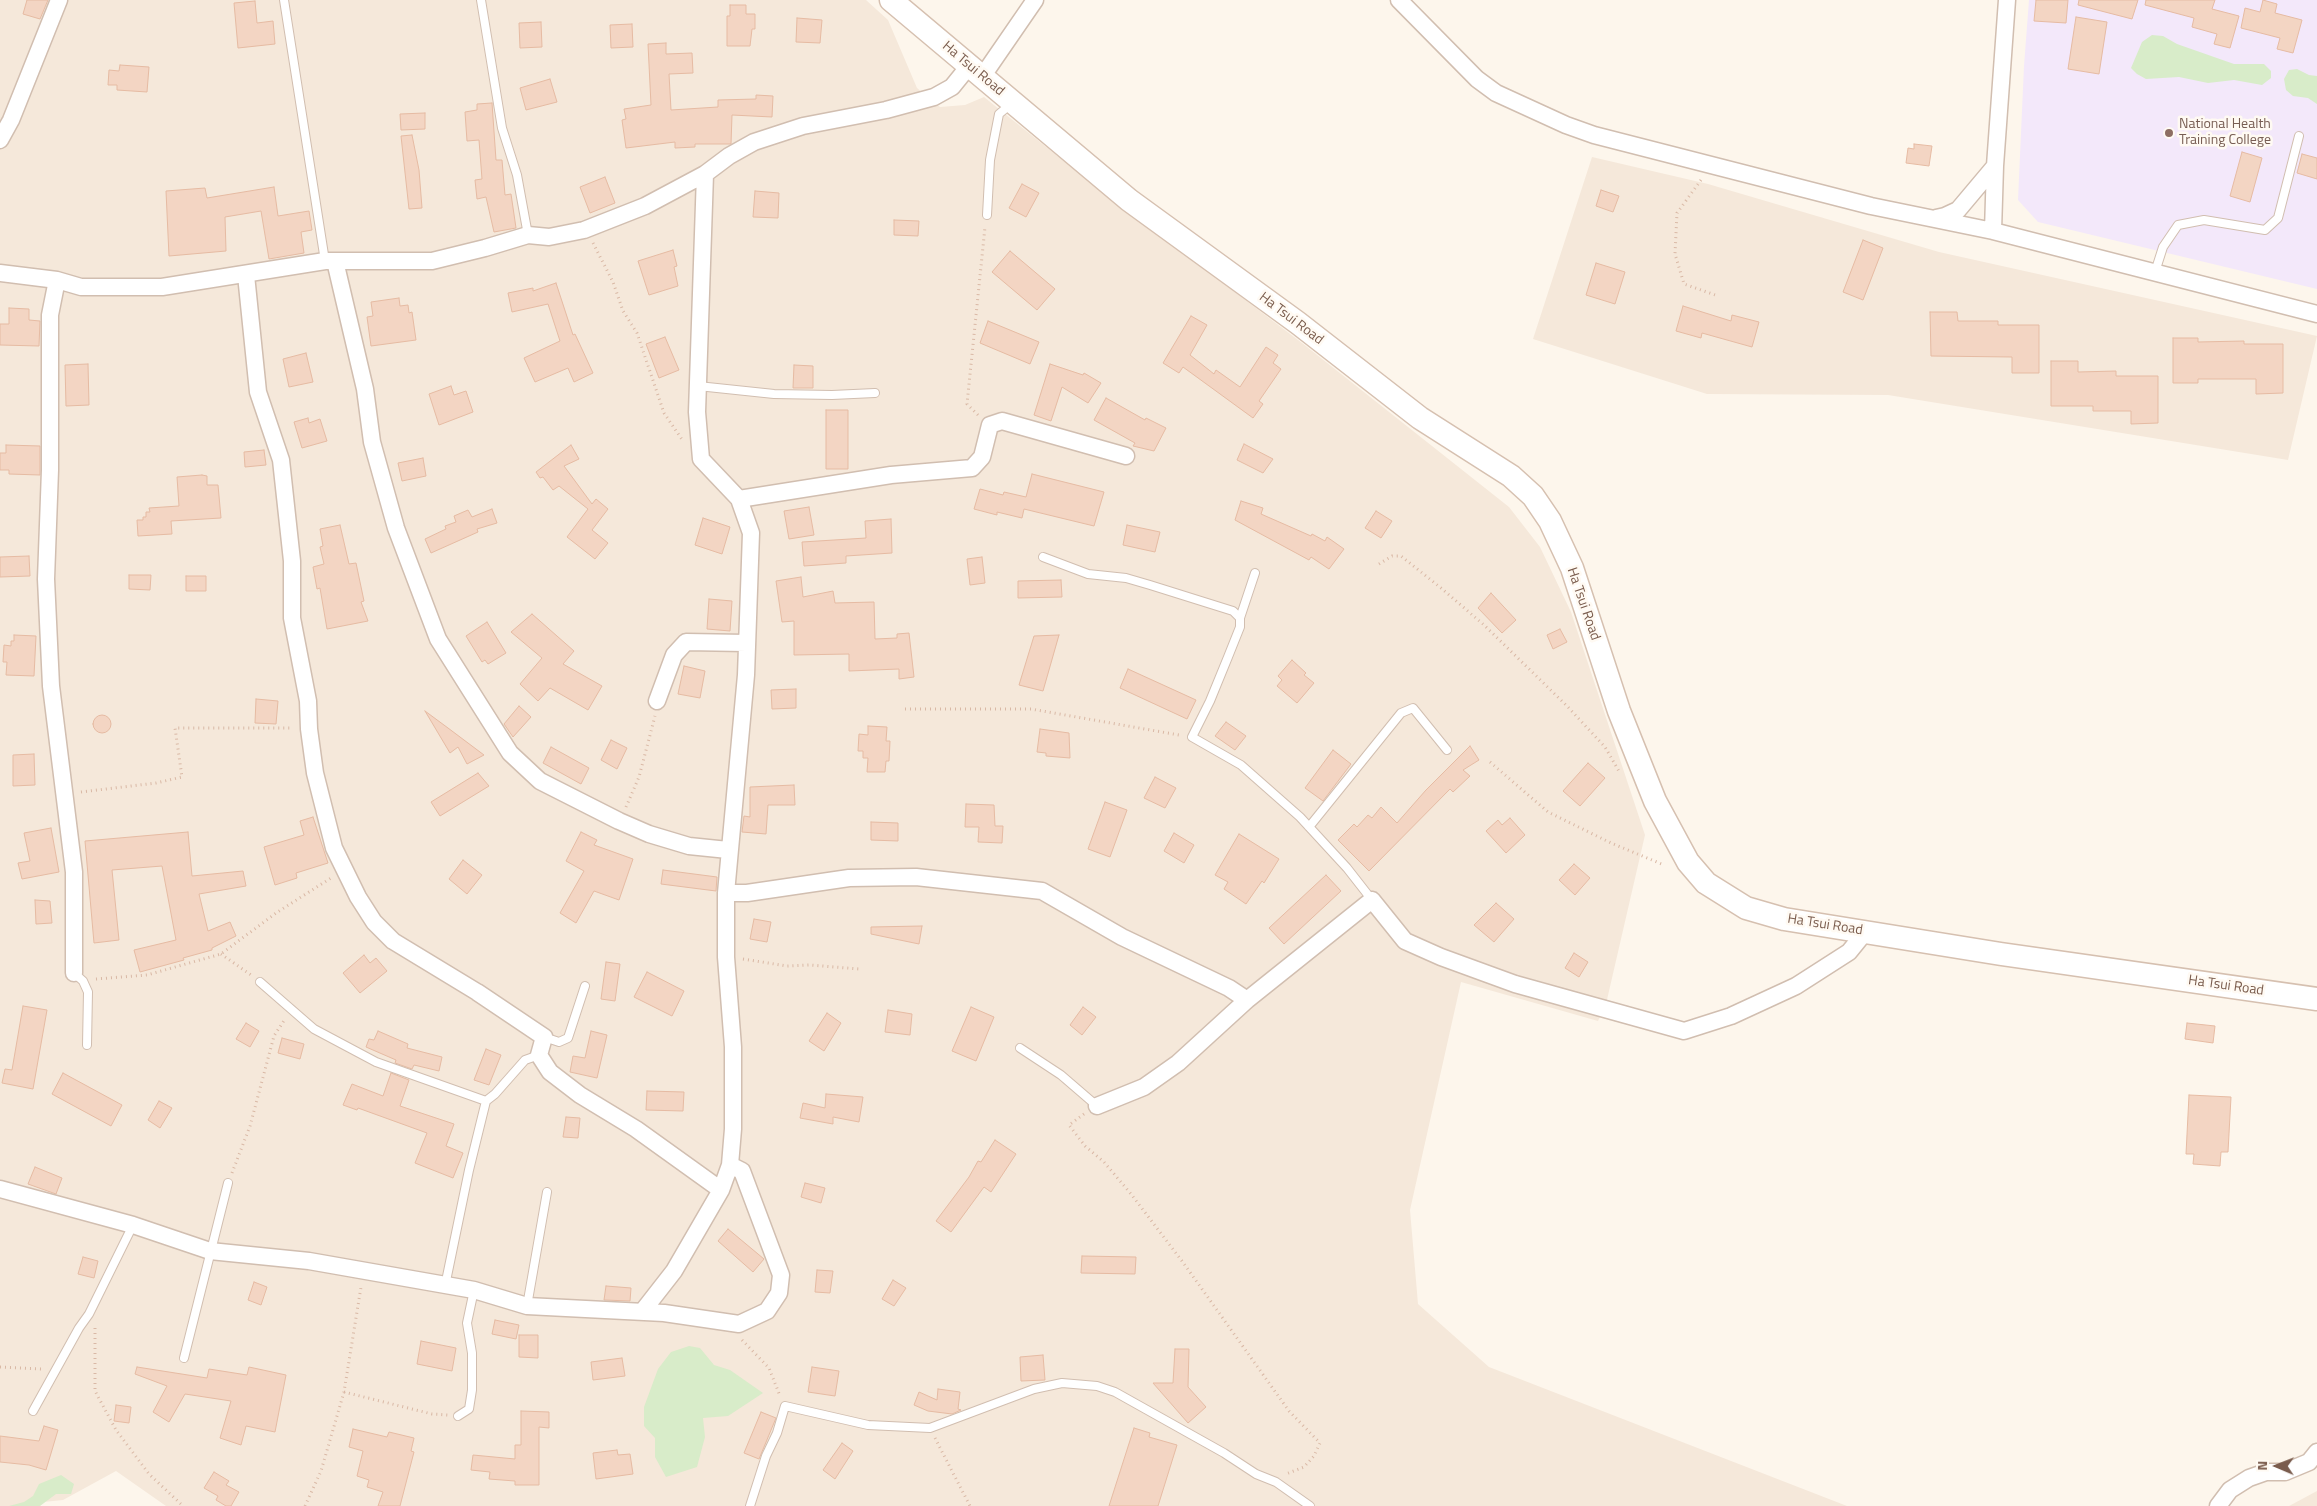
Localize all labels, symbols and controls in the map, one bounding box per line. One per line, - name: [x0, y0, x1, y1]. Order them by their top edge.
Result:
- street label: Ha Tsui Road: [938, 38, 1008, 100]
- place label: National Health Training College: [2179, 117, 2271, 150]
- marker: National Health Training College: [2163, 127, 2175, 139]
- street label: Ha Tsui Road: [1256, 289, 1326, 349]
- street label: Ha Tsui Road: [1563, 565, 1603, 643]
- street label: Ha Tsui Road: [1786, 911, 1864, 939]
- street label: Ha Tsui Road: [2187, 972, 2265, 1000]
- north arrow: [2252, 1441, 2302, 1491]
- text: N: [2251, 1461, 2272, 1471]

